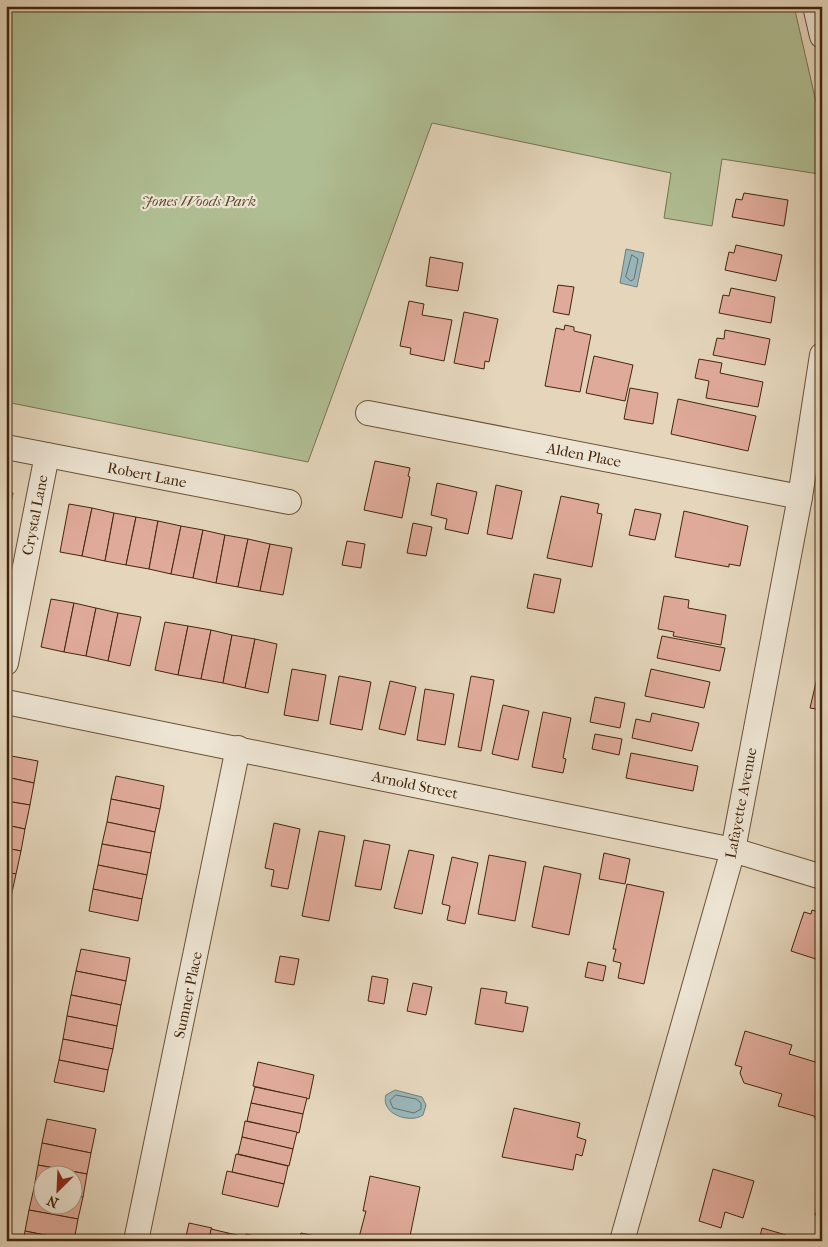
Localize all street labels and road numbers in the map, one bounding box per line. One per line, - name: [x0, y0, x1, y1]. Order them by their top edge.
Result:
- street label: Alden Place: [544, 439, 623, 471]
- street label: Robert Lane: [106, 458, 189, 492]
- street label: Crystal Lane: [18, 473, 52, 557]
- street label: Lafayette Avenue: [721, 745, 761, 860]
- street label: Arnold Street: [369, 767, 460, 803]
- street label: Sumner Place: [170, 949, 206, 1040]

